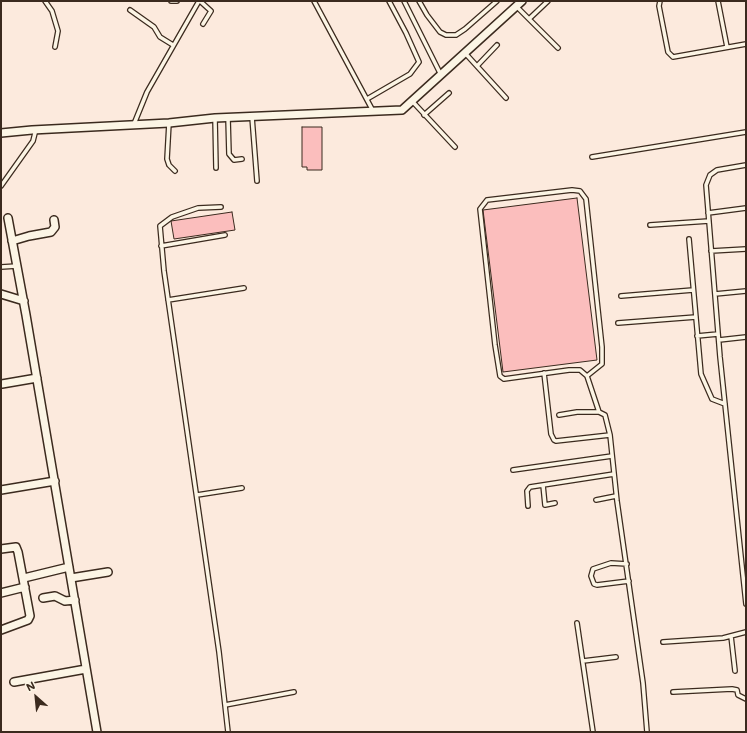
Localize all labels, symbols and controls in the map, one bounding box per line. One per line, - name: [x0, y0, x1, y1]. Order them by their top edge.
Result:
- north arrow: [16, 677, 56, 717]
- text: N: [23, 677, 37, 694]

